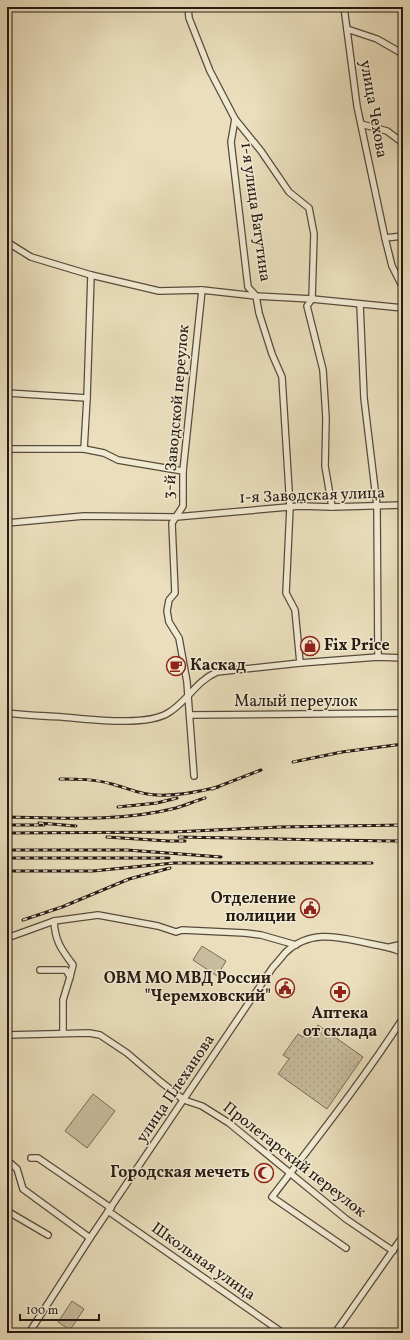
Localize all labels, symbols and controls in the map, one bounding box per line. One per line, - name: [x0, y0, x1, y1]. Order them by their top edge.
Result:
- street label: улица Чехова: [354, 58, 392, 160]
- street label: 1-я улица Ватутина: [234, 141, 276, 283]
- street label: 3-й Заводской переулок: [158, 323, 196, 500]
- street label: 1-я Заводская улица: [239, 482, 385, 510]
- shop icon: Fix Price: [299, 635, 321, 657]
- place label: Fix Price: [324, 635, 390, 657]
- cafe icon: Каскад: [165, 655, 187, 677]
- place label: Каскад: [190, 655, 246, 677]
- street label: Малый переулок: [234, 691, 358, 713]
- place label: Отделение полиции: [211, 888, 296, 928]
- public building icon: Отделение полиции: [299, 897, 321, 919]
- place label: ОВМ МО МВД России "Черемховский": [104, 968, 271, 1008]
- public building icon: ОВМ МО МВД России "Черемховский": [274, 977, 296, 999]
- pharmacy icon: Аптека от склада: [329, 981, 351, 1003]
- place label: Аптека от склада: [303, 1003, 378, 1043]
- street label: улица Плеханова: [131, 1030, 221, 1148]
- street label: Пролетарский переулок: [218, 1097, 371, 1223]
- place label: Городская мечеть: [110, 1162, 250, 1184]
- mosque icon: Городская мечеть: [253, 1162, 275, 1184]
- street label: Школьная улица: [146, 1218, 260, 1306]
- scale bar: [20, 1296, 99, 1322]
- text: 100 m: [26, 1303, 59, 1319]

